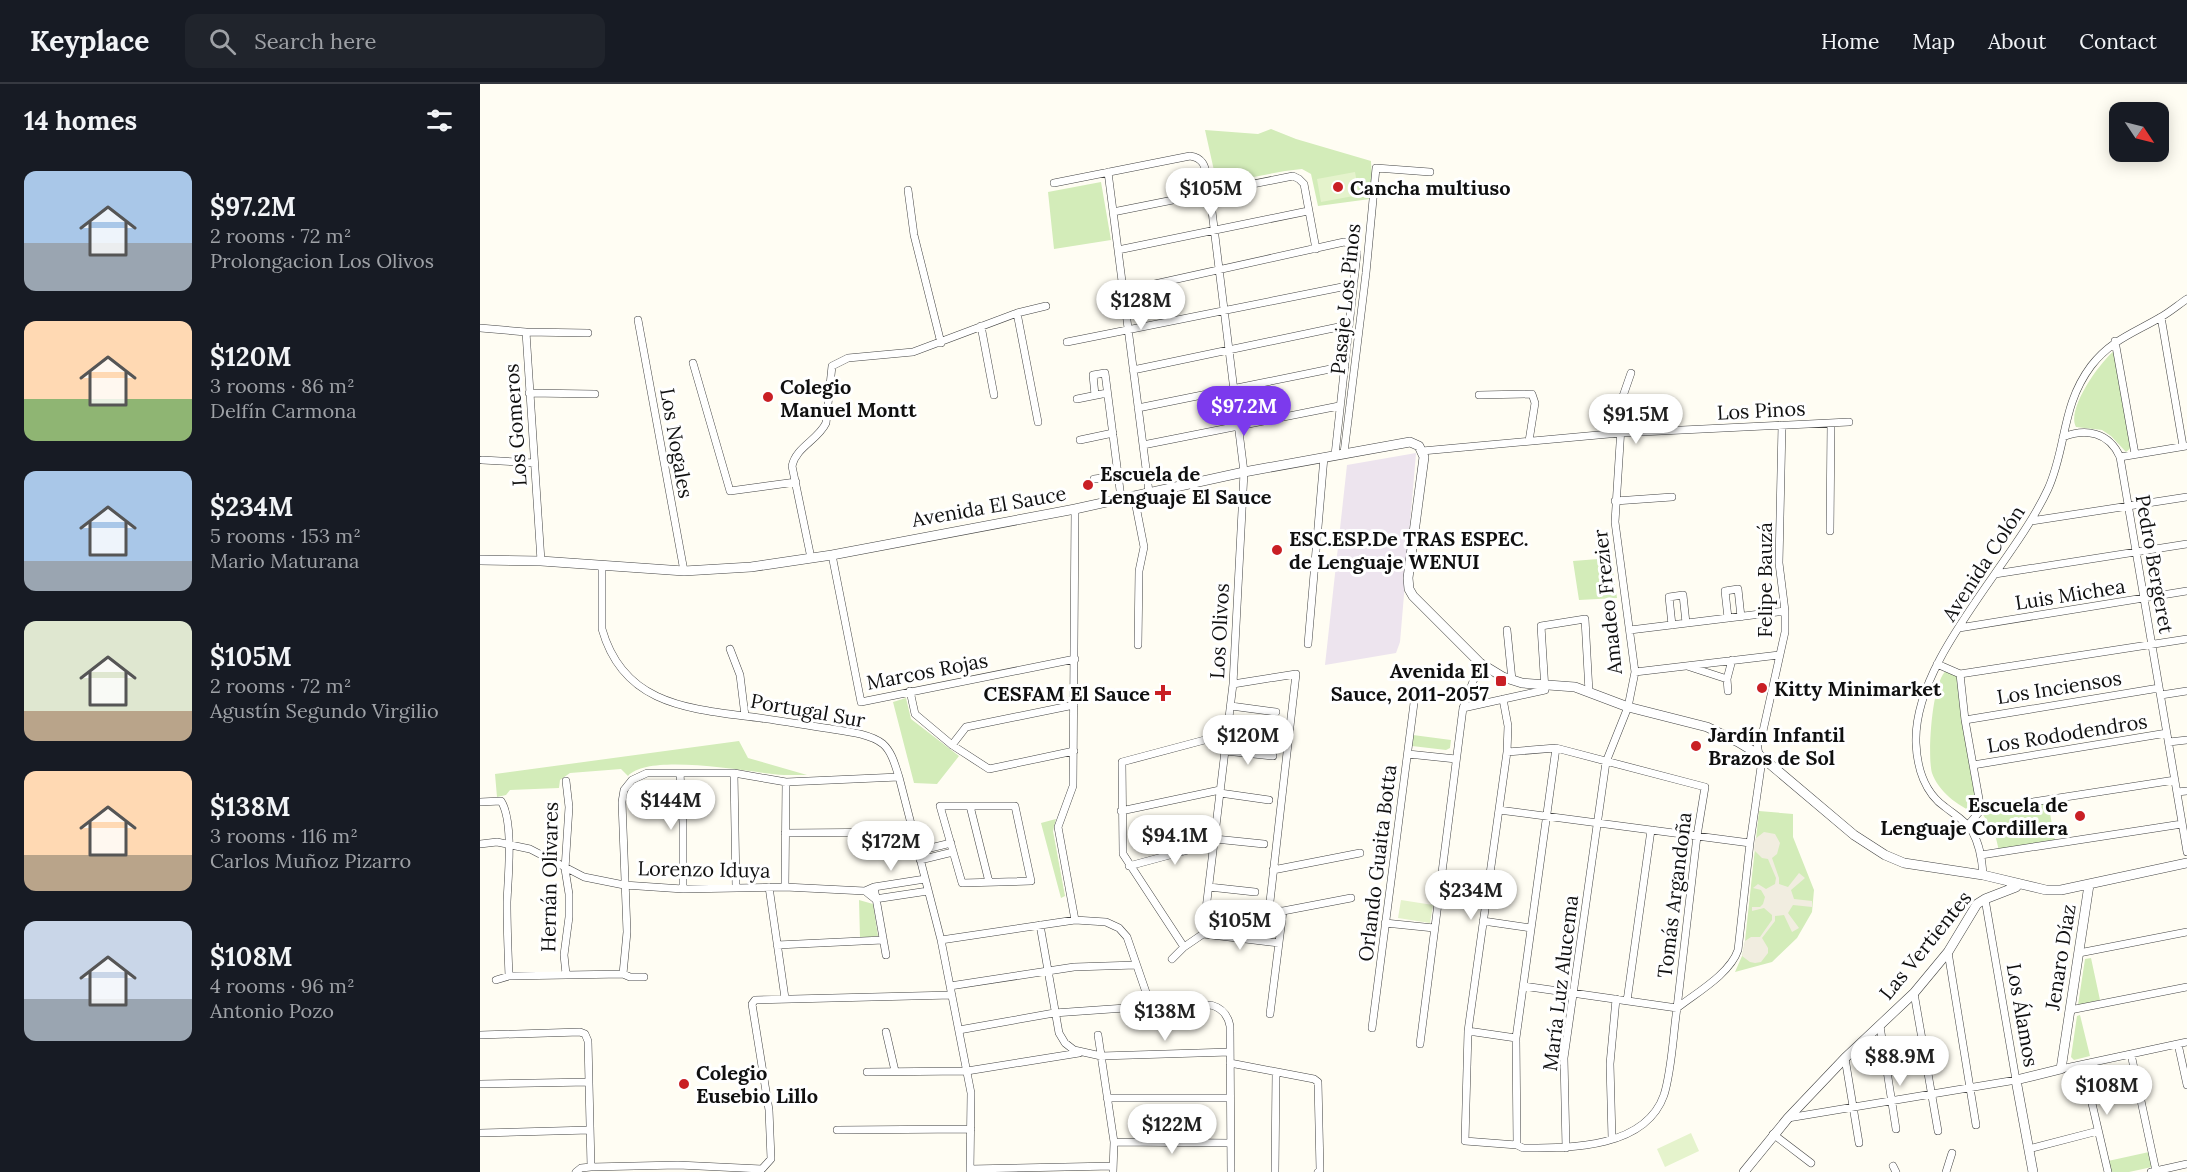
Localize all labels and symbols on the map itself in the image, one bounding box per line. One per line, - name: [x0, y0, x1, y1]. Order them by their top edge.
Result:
- north arrow: [2109, 102, 2169, 162]
- pin: $105M: [1169, 168, 1253, 219]
- place label: Cancha multiuso: [1350, 175, 1511, 200]
- marker: Cancha multiuso: [1331, 180, 1345, 194]
- street label: Pasaje Los Pinos: [1325, 222, 1365, 376]
- pin: $128M: [1099, 280, 1183, 331]
- street label: Los Gomeros: [498, 363, 532, 487]
- place label: Colegio Manuel Montt: [780, 374, 917, 422]
- street label: Los Nogales: [655, 386, 699, 500]
- pin: $97.2M: [1195, 386, 1293, 437]
- marker: Colegio Manuel Montt: [761, 390, 775, 404]
- pin: $91.5M: [1587, 394, 1685, 445]
- street label: Los Pinos: [1716, 395, 1806, 425]
- place label: Escuela de Lenguaje El Sauce: [1100, 461, 1272, 509]
- marker: Escuela de Lenguaje El Sauce: [1081, 478, 1095, 492]
- street label: Avenida El Sauce: [909, 480, 1068, 532]
- street label: Pedro Bergeret: [2130, 493, 2180, 636]
- street label: Avenida Colón: [1936, 500, 2030, 627]
- street label: Felipe Bauzá: [1752, 522, 1777, 638]
- place label: ESC.ESP.De TRAS ESPEC. de Lenguaje WENUI: [1289, 526, 1528, 574]
- street label: Amadeo Frezier: [1587, 528, 1627, 677]
- marker: ESC.ESP.De TRAS ESPEC. de Lenguaje WENUI: [1270, 543, 1284, 557]
- street label: Luis Michea: [2013, 573, 2127, 615]
- street label: Los Olivos: [1204, 583, 1234, 679]
- street label: Marcos Rojas: [864, 647, 990, 695]
- place label: Avenida El Sauce, 2011-2057: [1331, 658, 1489, 706]
- street label: Los Inciensos: [1995, 665, 2123, 709]
- marker: Avenida El Sauce, 2011-2057: [1494, 674, 1508, 688]
- place label: Kitty Minimarket: [1774, 676, 1942, 701]
- place label: CESFAM El Sauce: [983, 681, 1150, 706]
- marker: Kitty Minimarket: [1755, 681, 1769, 695]
- marker: CESFAM El Sauce: [1154, 684, 1172, 702]
- street label: Portugal Sur: [749, 688, 868, 732]
- street label: Los Rododendros: [1985, 708, 2149, 758]
- pin: $120M: [1206, 715, 1290, 766]
- place label: Jardín Infantil Brazos de Sol: [1708, 722, 1845, 770]
- marker: Jardín Infantil Brazos de Sol: [1689, 739, 1703, 753]
- street label: Orlando Guaita Botta: [1353, 763, 1401, 963]
- pin: $144M: [629, 780, 713, 831]
- place label: Escuela de Lenguaje Cordillera: [1880, 792, 2069, 840]
- street label: Hernán Olivares: [535, 802, 563, 952]
- marker: Escuela de Lenguaje Cordillera: [2073, 809, 2087, 823]
- street label: Tomás Argandoña: [1651, 811, 1697, 979]
- pin: $94.1M: [1126, 815, 1224, 866]
- pin: $172M: [849, 821, 933, 872]
- street label: Lorenzo Iduya: [637, 855, 771, 883]
- pin: $234M: [1429, 870, 1513, 921]
- street label: Las Vertientes: [1874, 886, 1976, 1004]
- street label: María Luz Alucema: [1537, 894, 1583, 1072]
- pin: $105M: [1198, 900, 1282, 951]
- street label: Jenaro Díaz: [2039, 902, 2081, 1013]
- street label: Los Álamos: [2002, 961, 2044, 1069]
- pin: $138M: [1123, 991, 1207, 1042]
- pin: $88.9M: [1851, 1036, 1949, 1087]
- place label: Colegio Eusebio Lillo: [696, 1060, 818, 1108]
- pin: $108M: [2065, 1065, 2149, 1116]
- marker: Colegio Eusebio Lillo: [677, 1077, 691, 1091]
- pin: $122M: [1130, 1104, 1214, 1155]

